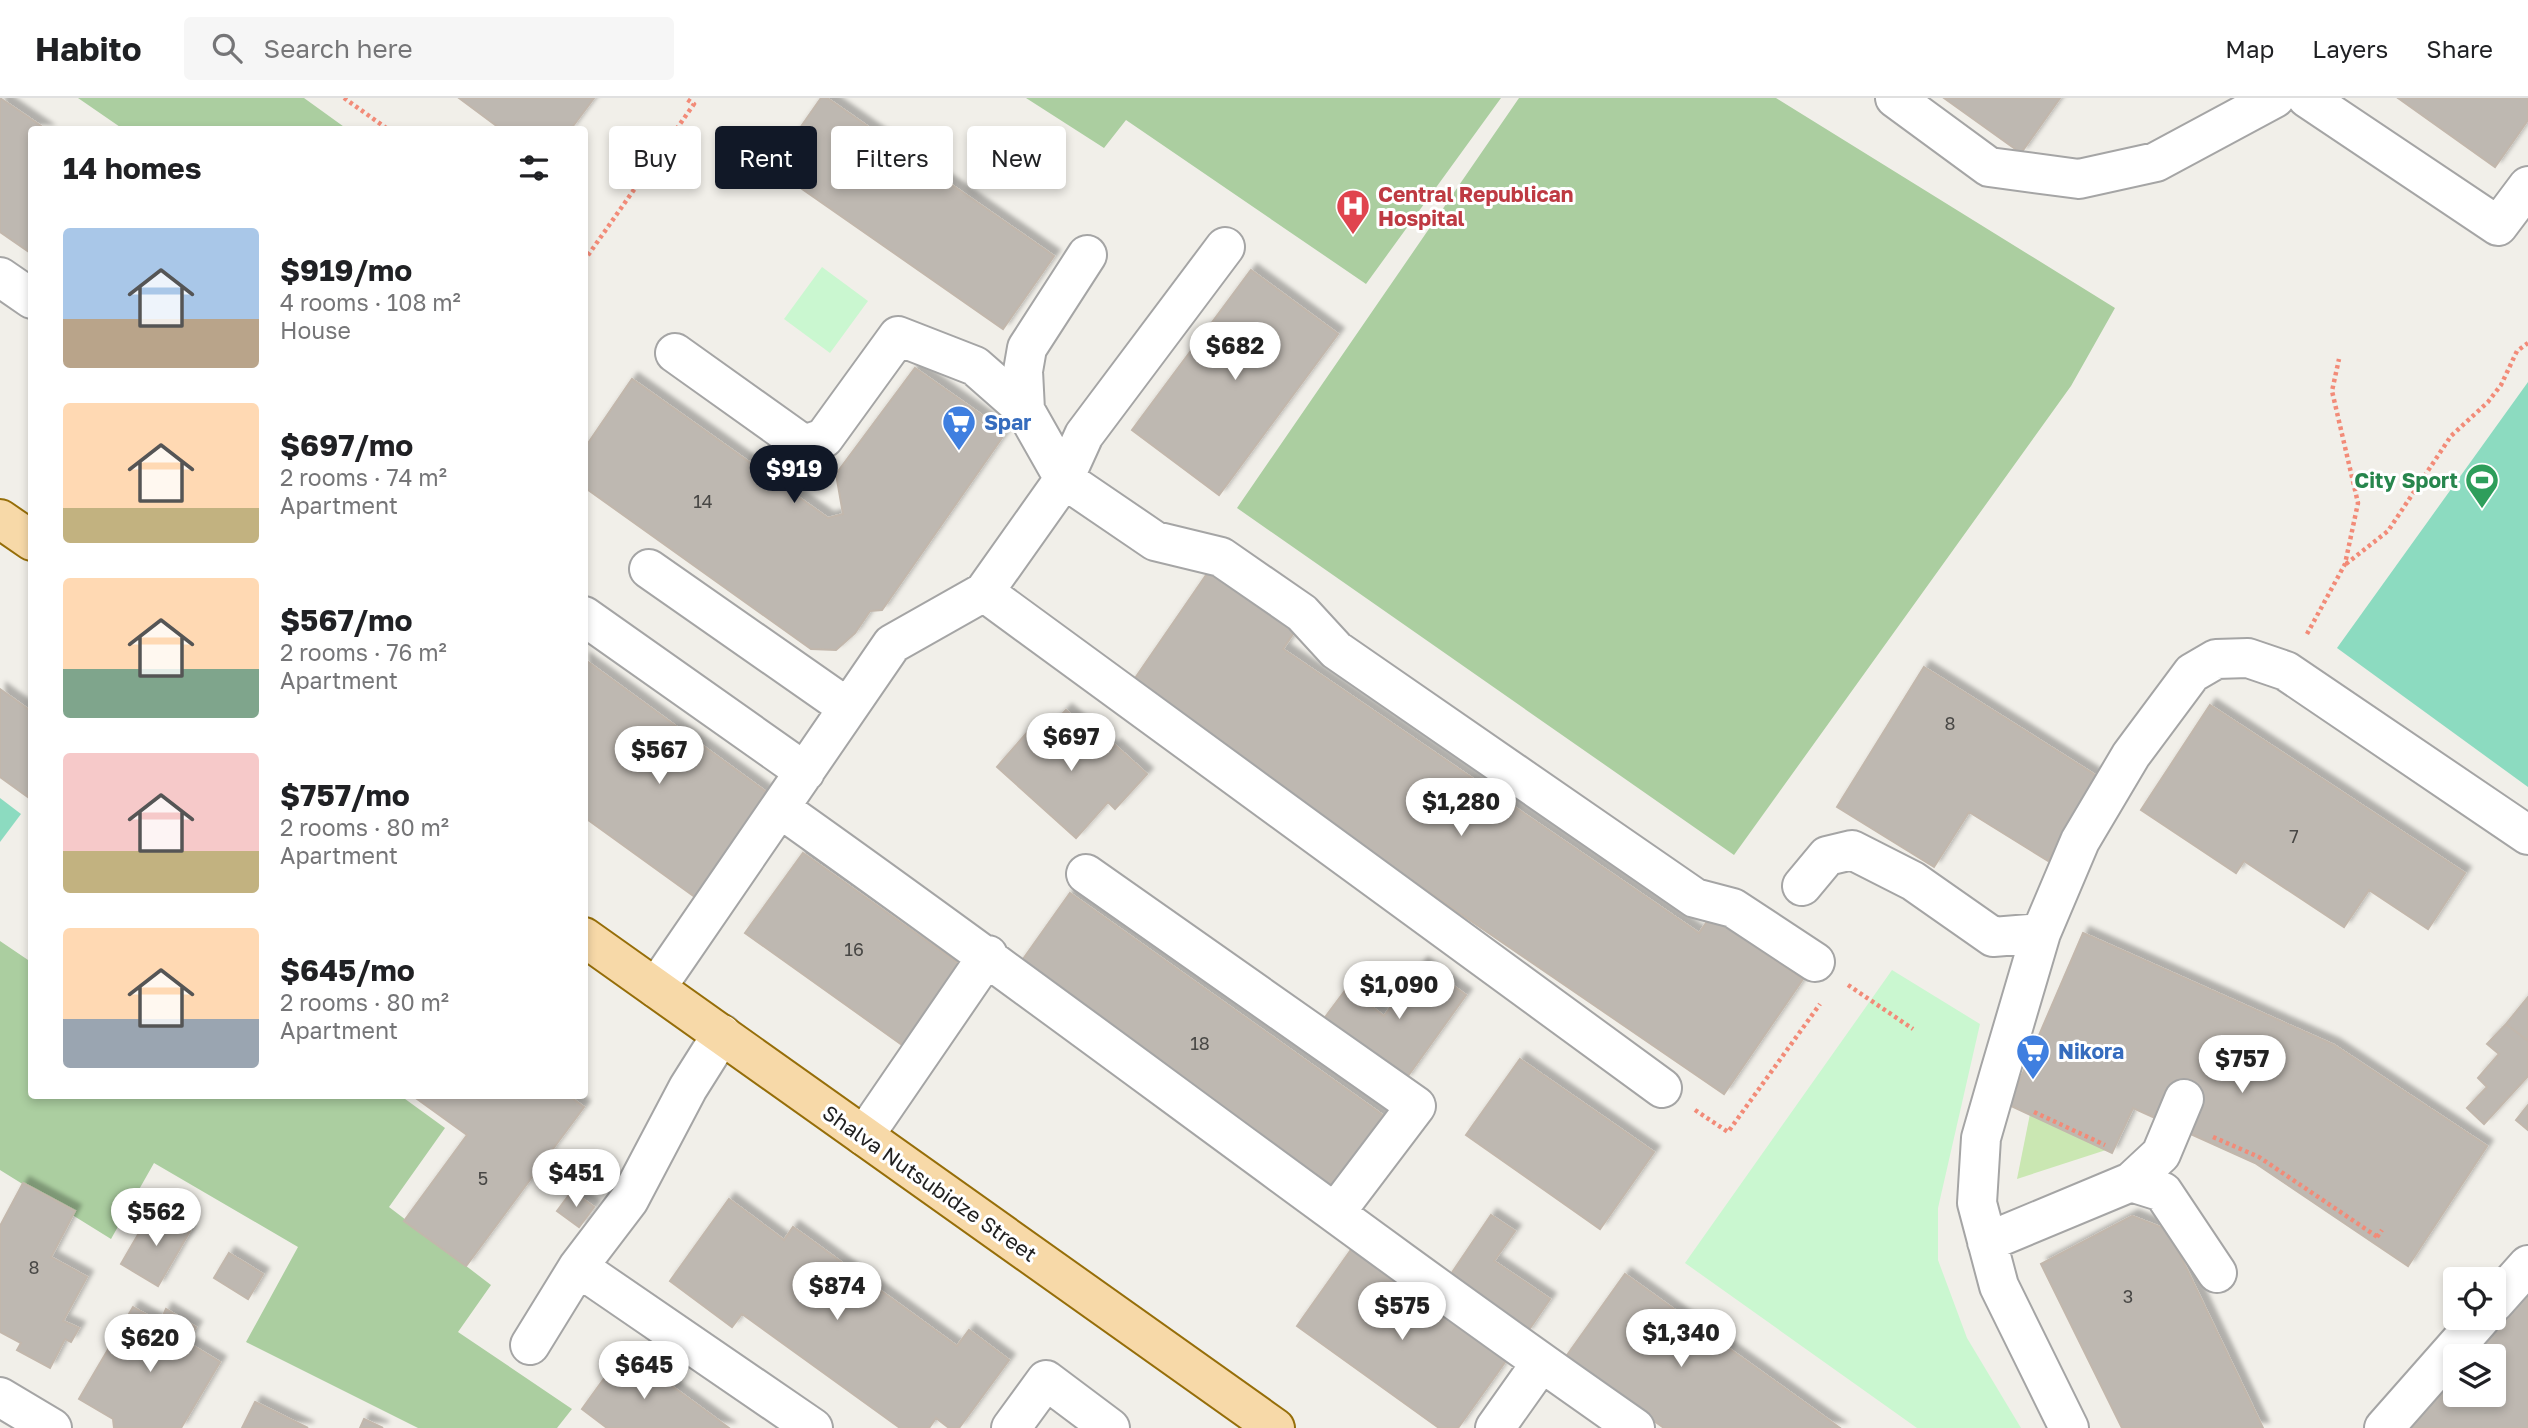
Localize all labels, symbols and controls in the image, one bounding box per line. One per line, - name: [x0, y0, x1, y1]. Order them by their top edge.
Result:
- search box: [184, 17, 674, 80]
- text: Habito: [35, 29, 142, 68]
- icon: search: [208, 29, 246, 67]
- text: Search here: [264, 33, 413, 64]
- text: Map: [2225, 34, 2274, 63]
- text: Layers: [2312, 34, 2388, 63]
- text: Share: [2426, 34, 2493, 63]
- chip: Buy: [609, 126, 701, 189]
- chip: Rent: [715, 126, 817, 189]
- chip: Filters: [831, 126, 953, 189]
- chip: New: [967, 126, 1066, 189]
- icon: filters: [515, 149, 553, 187]
- text: 14 homes: [63, 150, 202, 186]
- place label: Central Republican Hospital: [1378, 181, 1574, 231]
- hospital icon: Central Republican Hospital: [1334, 187, 1372, 236]
- text: $919/mo: [280, 252, 412, 288]
- icon: home: [119, 256, 203, 340]
- text: 4 rooms · 108 m²: [280, 288, 461, 316]
- text: House: [280, 316, 351, 344]
- pin: $682: [1194, 322, 1276, 382]
- text: $682: [1206, 331, 1264, 359]
- supermarket icon: Spar: [940, 403, 978, 452]
- place label: Spar: [984, 409, 1031, 435]
- text: $697/mo: [280, 427, 413, 463]
- icon: home: [119, 431, 203, 515]
- pin: $919: [753, 446, 835, 505]
- text: $919: [766, 454, 822, 482]
- sports icon: City Sport: [2463, 461, 2501, 510]
- text: 2 rooms · 74 m²: [280, 463, 447, 491]
- place label: City Sport: [2354, 467, 2458, 493]
- house number: 14: [693, 490, 713, 512]
- text: Apartment: [280, 491, 398, 519]
- text: $567/mo: [280, 602, 412, 638]
- icon: home: [119, 606, 203, 690]
- text: 2 rooms · 76 m²: [280, 638, 447, 666]
- text: Apartment: [280, 666, 398, 694]
- house number: 8: [1945, 712, 1955, 734]
- pin: $697: [1030, 714, 1112, 773]
- text: $697: [1042, 722, 1100, 750]
- pin: $567: [618, 726, 700, 786]
- text: $567: [631, 735, 687, 763]
- text: $757/mo: [280, 777, 410, 813]
- pin: $1,280: [1404, 778, 1518, 838]
- icon: home: [119, 781, 203, 865]
- text: $1,280: [1422, 787, 1500, 815]
- text: 2 rooms · 80 m²: [280, 813, 449, 841]
- house number: 7: [2289, 825, 2299, 847]
- text: Apartment: [280, 841, 398, 869]
- house number: 16: [844, 938, 864, 960]
- text: $645/mo: [280, 952, 415, 988]
- icon: home: [119, 956, 203, 1040]
- pin: $1,090: [1342, 962, 1456, 1021]
- text: $1,090: [1359, 970, 1439, 998]
- text: 2 rooms · 80 m²: [280, 988, 449, 1016]
- text: Apartment: [280, 1016, 398, 1044]
- house number: 18: [1190, 1032, 1210, 1054]
- supermarket icon: Nikora: [2014, 1032, 2052, 1081]
- pin: $757: [2201, 1035, 2283, 1095]
- place label: Nikora: [2058, 1038, 2124, 1064]
- text: $757: [2215, 1044, 2269, 1072]
- street label: Shalva Nutsubidze Street: [818, 1099, 1042, 1267]
- pin: $451: [535, 1150, 617, 1209]
- text: $451: [548, 1158, 604, 1186]
- house number: 5: [478, 1167, 488, 1189]
- pin: $562: [115, 1188, 197, 1248]
- text: $562: [127, 1197, 185, 1225]
- house number: 8: [29, 1256, 39, 1278]
- pin: $874: [796, 1262, 878, 1322]
- map controls: [2443, 1267, 2506, 1407]
- button: locate: [2443, 1267, 2506, 1330]
- text: $874: [808, 1271, 866, 1299]
- pin: $575: [1361, 1282, 1443, 1342]
- house number: 3: [2123, 1285, 2133, 1307]
- text: $575: [1374, 1291, 1430, 1319]
- pin: $1,340: [1624, 1310, 1738, 1369]
- pin: $620: [109, 1314, 191, 1374]
- text: $1,340: [1642, 1318, 1720, 1346]
- text: $620: [121, 1323, 180, 1351]
- pin: $645: [603, 1342, 685, 1401]
- button: layers: [2443, 1344, 2506, 1407]
- text: $645: [615, 1350, 673, 1378]

